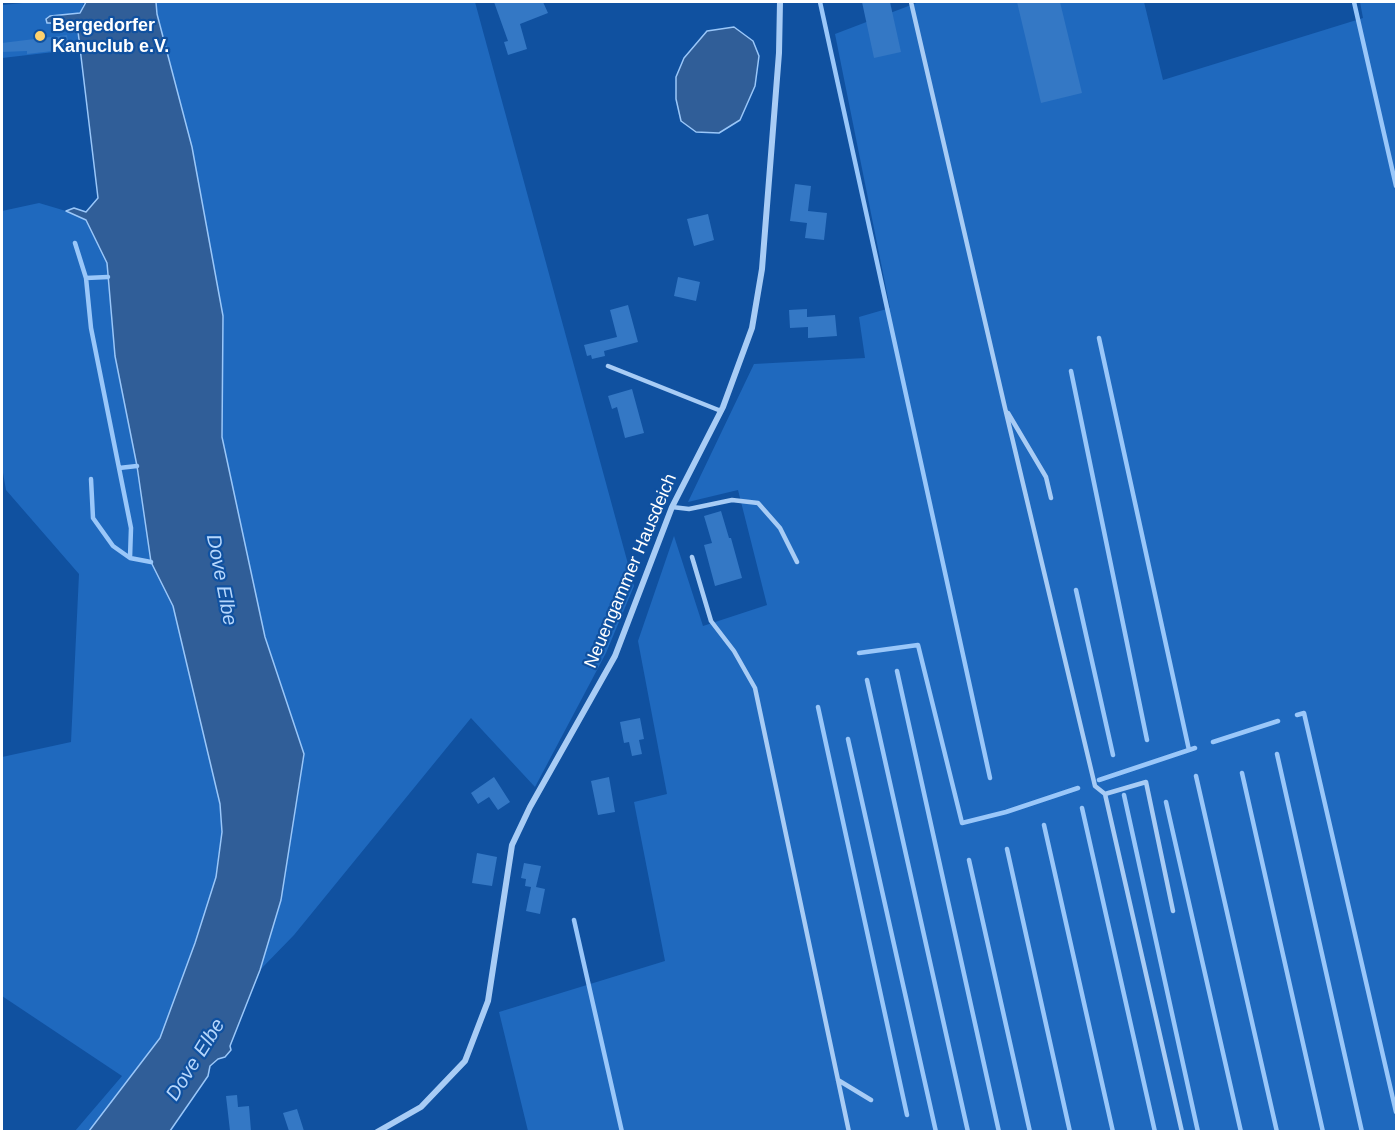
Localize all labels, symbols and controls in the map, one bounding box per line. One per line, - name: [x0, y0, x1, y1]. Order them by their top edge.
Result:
- place label: Bergedorfer Kanuclub e.V.: [52, 15, 169, 57]
- marker: Bergedorfer Kanuclub e.V.: [33, 29, 47, 43]
- street label: Neuengammer Hausdeich: [580, 471, 682, 671]
- water label: Dove Elbe: [200, 532, 242, 628]
- water label: Dove Elbe: [161, 1015, 231, 1105]

